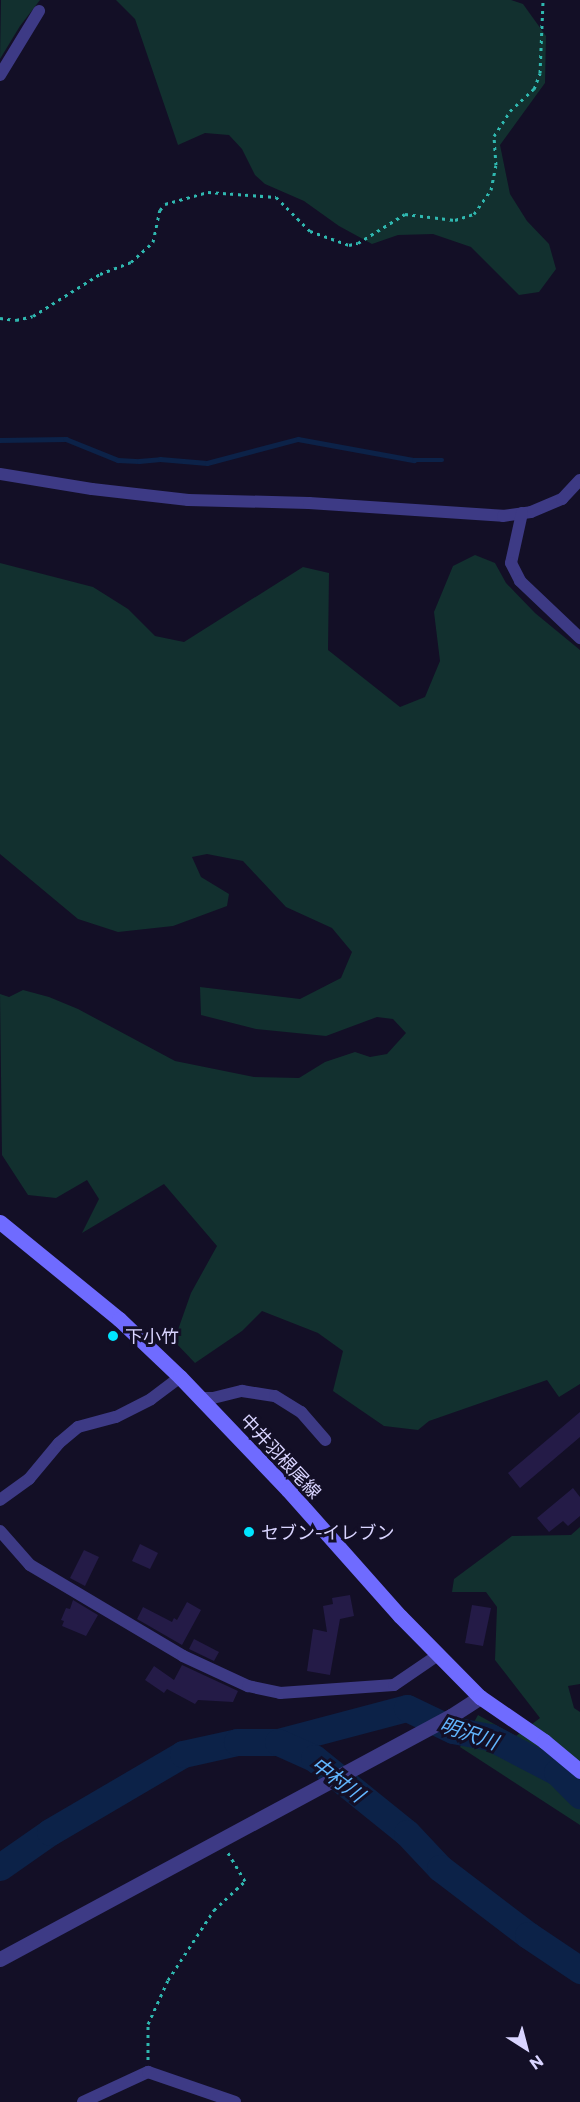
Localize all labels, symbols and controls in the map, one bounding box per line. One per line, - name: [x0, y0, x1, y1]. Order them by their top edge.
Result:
- place label: 下小竹: [125, 1325, 179, 1347]
- marker: 下小竹: [106, 1329, 120, 1343]
- street label: 中井羽根尾線: [236, 1409, 326, 1503]
- place label: セブン-イレブン: [261, 1521, 395, 1543]
- marker: セブン-イレブン: [242, 1525, 256, 1539]
- water label: 明沢川: [437, 1712, 501, 1754]
- water label: 中村川: [307, 1751, 369, 1807]
- north arrow: [496, 2018, 556, 2078]
- text: N: [526, 2052, 547, 2074]

